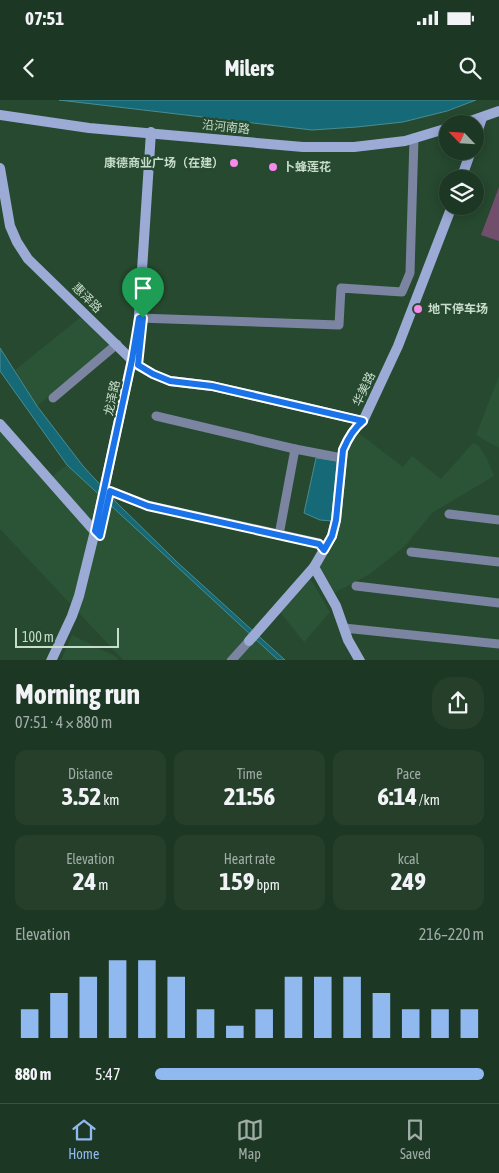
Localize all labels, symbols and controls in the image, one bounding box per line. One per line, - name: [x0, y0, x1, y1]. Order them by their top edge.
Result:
- text: 07:51: [25, 7, 64, 29]
- icon: back: [15, 54, 43, 82]
- icon: search: [456, 54, 484, 82]
- text: Milers: [225, 55, 274, 81]
- north arrow: [439, 115, 484, 160]
- map controls: [439, 115, 484, 215]
- street label: 沿河南路: [201, 118, 251, 136]
- place label: 康德商业广场（在建）: [104, 156, 224, 170]
- marker: 康德商业广场（在建）: [228, 157, 240, 169]
- place label: 卜蜂莲花: [283, 160, 331, 174]
- marker: 卜蜂莲花: [267, 161, 279, 173]
- button: layers: [439, 170, 484, 215]
- pin: [122, 267, 164, 318]
- icon: arrive: [129, 274, 157, 302]
- street label: 惠泽路: [69, 280, 105, 316]
- place label: 地下停车场: [428, 302, 488, 316]
- marker: 地下停车场: [412, 303, 424, 315]
- street label: 华美路: [350, 370, 378, 408]
- street label: 龙泽路: [101, 379, 123, 417]
- scale bar: [15, 626, 119, 649]
- text: 100 m: [22, 629, 54, 645]
- button: share: [432, 677, 484, 729]
- text: Morning run: [15, 678, 140, 710]
- text: 07:51 · 4 × 880 m: [15, 713, 112, 731]
- text: Distance: [68, 766, 113, 782]
- text: Time: [237, 766, 262, 782]
- text: Pace: [396, 766, 421, 782]
- text: 3.52: [62, 782, 101, 810]
- text: 21:56: [224, 782, 275, 810]
- text: 6:14: [377, 782, 417, 810]
- text: km: [101, 792, 119, 808]
- text: /km: [417, 792, 440, 808]
- text: Elevation: [66, 851, 115, 867]
- text: Heart rate: [224, 851, 275, 867]
- text: kcal: [398, 851, 419, 867]
- text: 24: [73, 867, 96, 895]
- text: 159: [219, 867, 254, 895]
- text: 249: [391, 867, 426, 895]
- text: m: [96, 877, 108, 893]
- text: bpm: [254, 877, 280, 893]
- text: Elevation: [15, 925, 70, 943]
- text: 216–220 m: [419, 925, 484, 943]
- text: 880 m: [15, 1065, 51, 1083]
- text: 5:47: [95, 1065, 120, 1083]
- tab: Home: [68, 1116, 99, 1162]
- tab: Map: [236, 1116, 264, 1162]
- tab: Saved: [400, 1116, 431, 1162]

